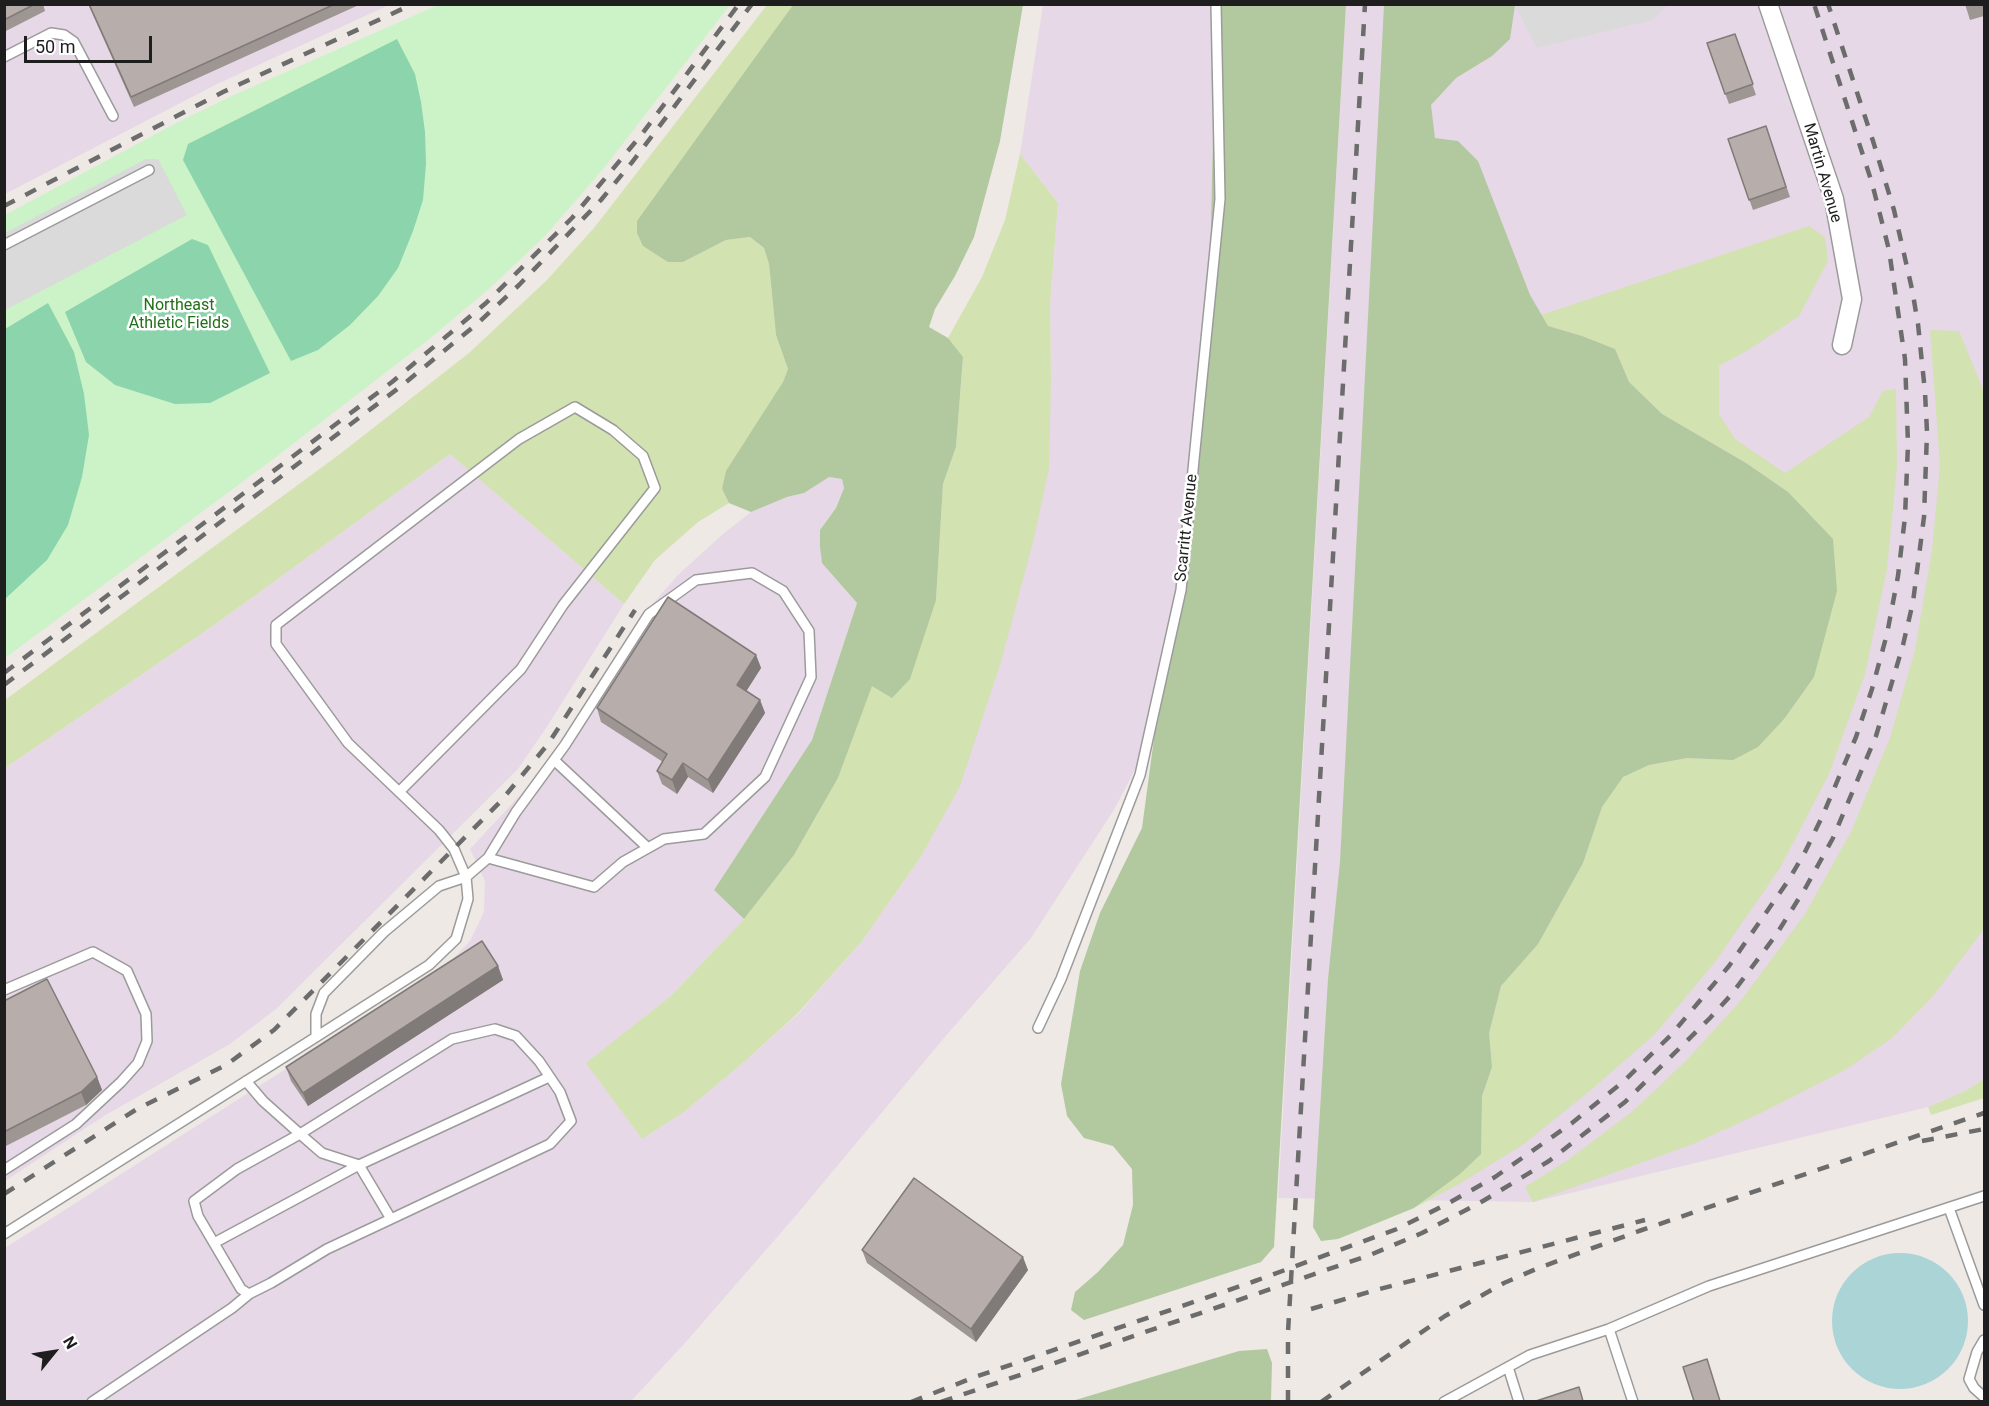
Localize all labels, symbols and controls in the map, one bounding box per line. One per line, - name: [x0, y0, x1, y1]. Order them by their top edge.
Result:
- scale bar: [27, 24, 154, 62]
- text: 50 m: [35, 36, 75, 57]
- street label: Martin Avenue: [1799, 121, 1845, 225]
- park label: Northeast Athletic Fields: [129, 296, 229, 334]
- street label: Scarritt Avenue: [1172, 473, 1202, 583]
- north arrow: [24, 1322, 84, 1382]
- text: N: [59, 1333, 81, 1352]

